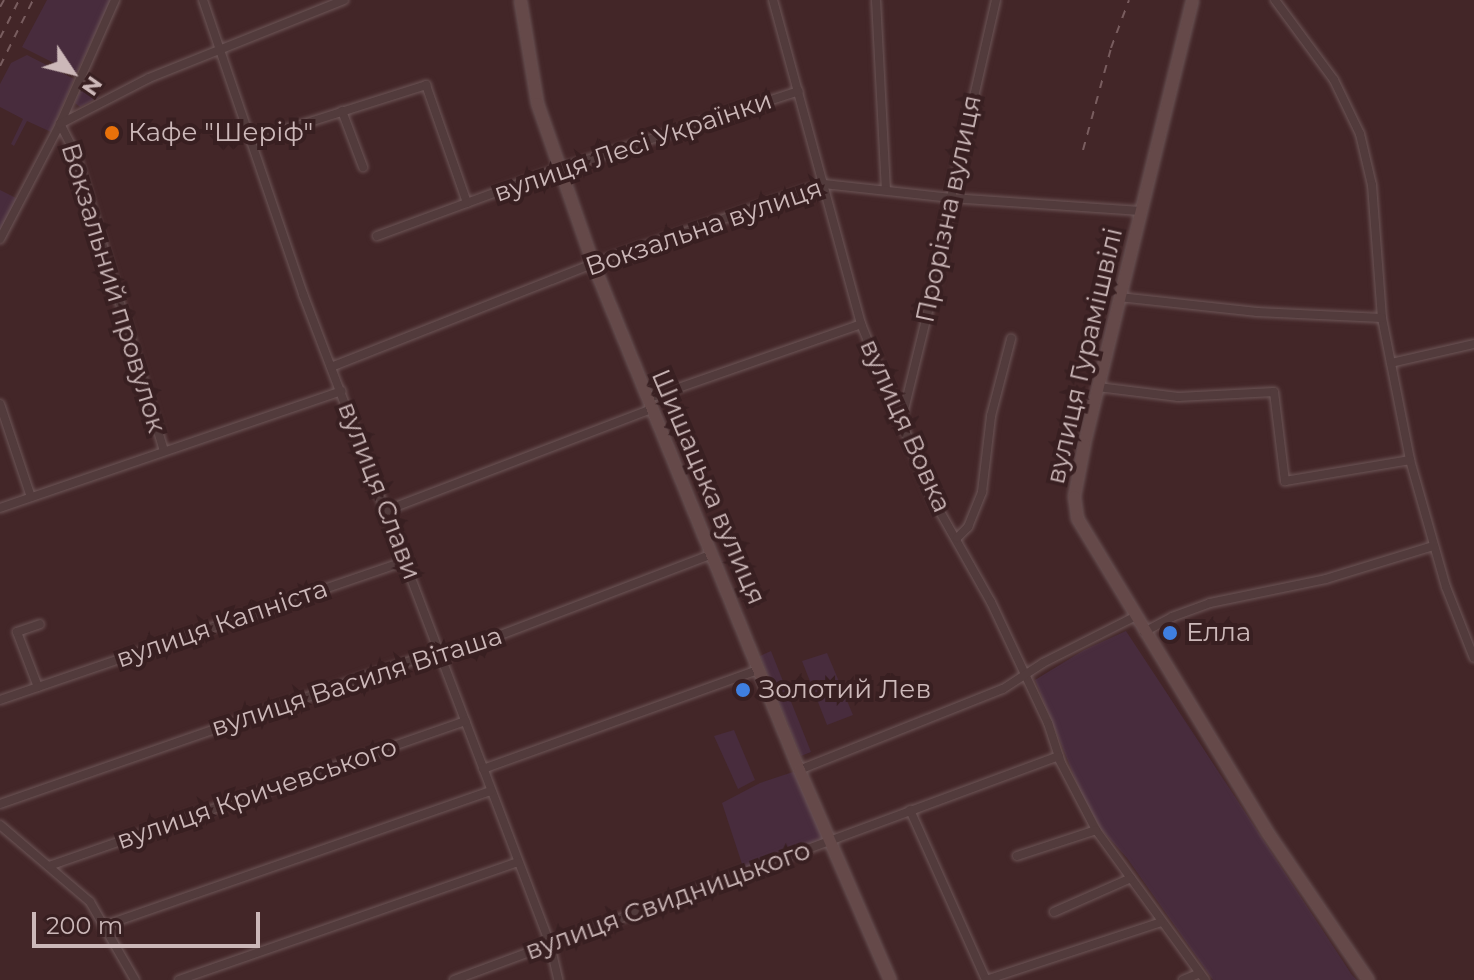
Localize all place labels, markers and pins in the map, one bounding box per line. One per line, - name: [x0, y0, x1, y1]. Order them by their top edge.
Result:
- place label: Кафе "Шеріф": [128, 117, 313, 149]
- marker: Кафе "Шеріф": [103, 124, 121, 142]
- place label: Елла: [1186, 617, 1251, 649]
- marker: Елла: [1161, 624, 1179, 642]
- place label: Золотий Лев: [759, 674, 931, 706]
- marker: Золотий Лев: [734, 681, 752, 699]

